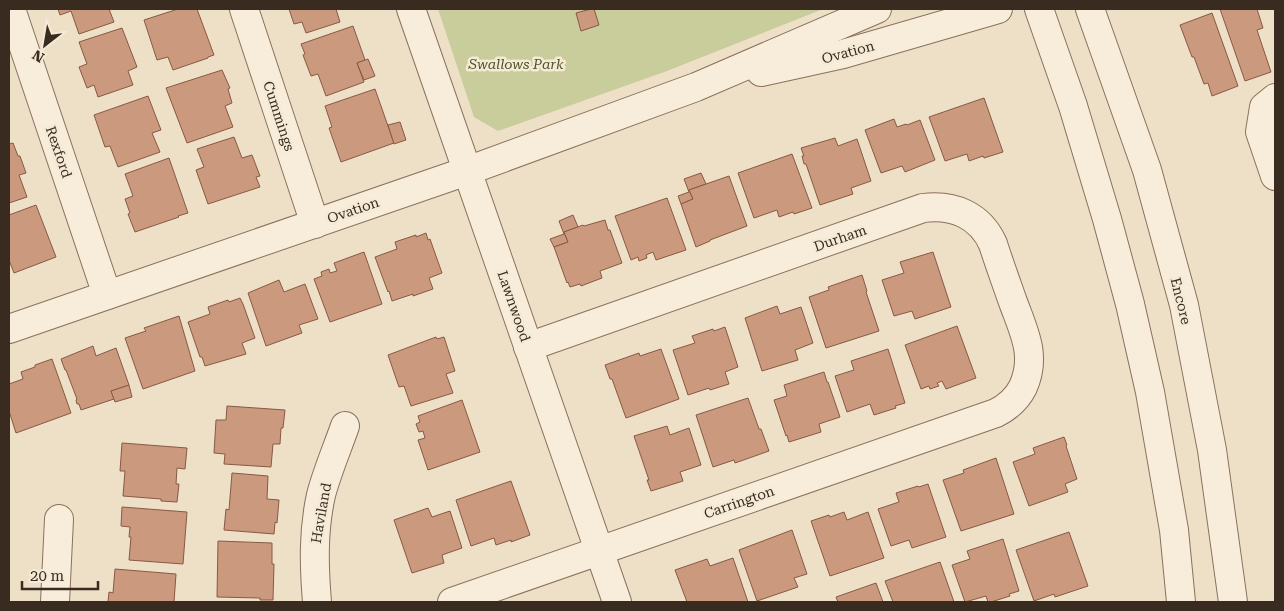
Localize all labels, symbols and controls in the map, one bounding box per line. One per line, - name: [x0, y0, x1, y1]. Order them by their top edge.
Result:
- north arrow: [20, 20, 70, 70]
- street label: Ovation: [820, 37, 876, 67]
- text: N: [29, 46, 47, 66]
- park label: Swallows Park: [468, 56, 564, 72]
- street label: Cummings: [260, 79, 298, 153]
- street label: Rexford: [43, 124, 75, 180]
- street label: Ovation: [325, 194, 381, 226]
- street label: Durham: [812, 221, 869, 254]
- street label: Lawnwood: [494, 268, 534, 344]
- street label: Encore: [1167, 276, 1195, 326]
- street label: Haviland: [308, 481, 334, 545]
- street label: Carrington: [702, 482, 776, 522]
- scale bar: [22, 558, 99, 590]
- text: 20 m: [30, 567, 65, 585]

